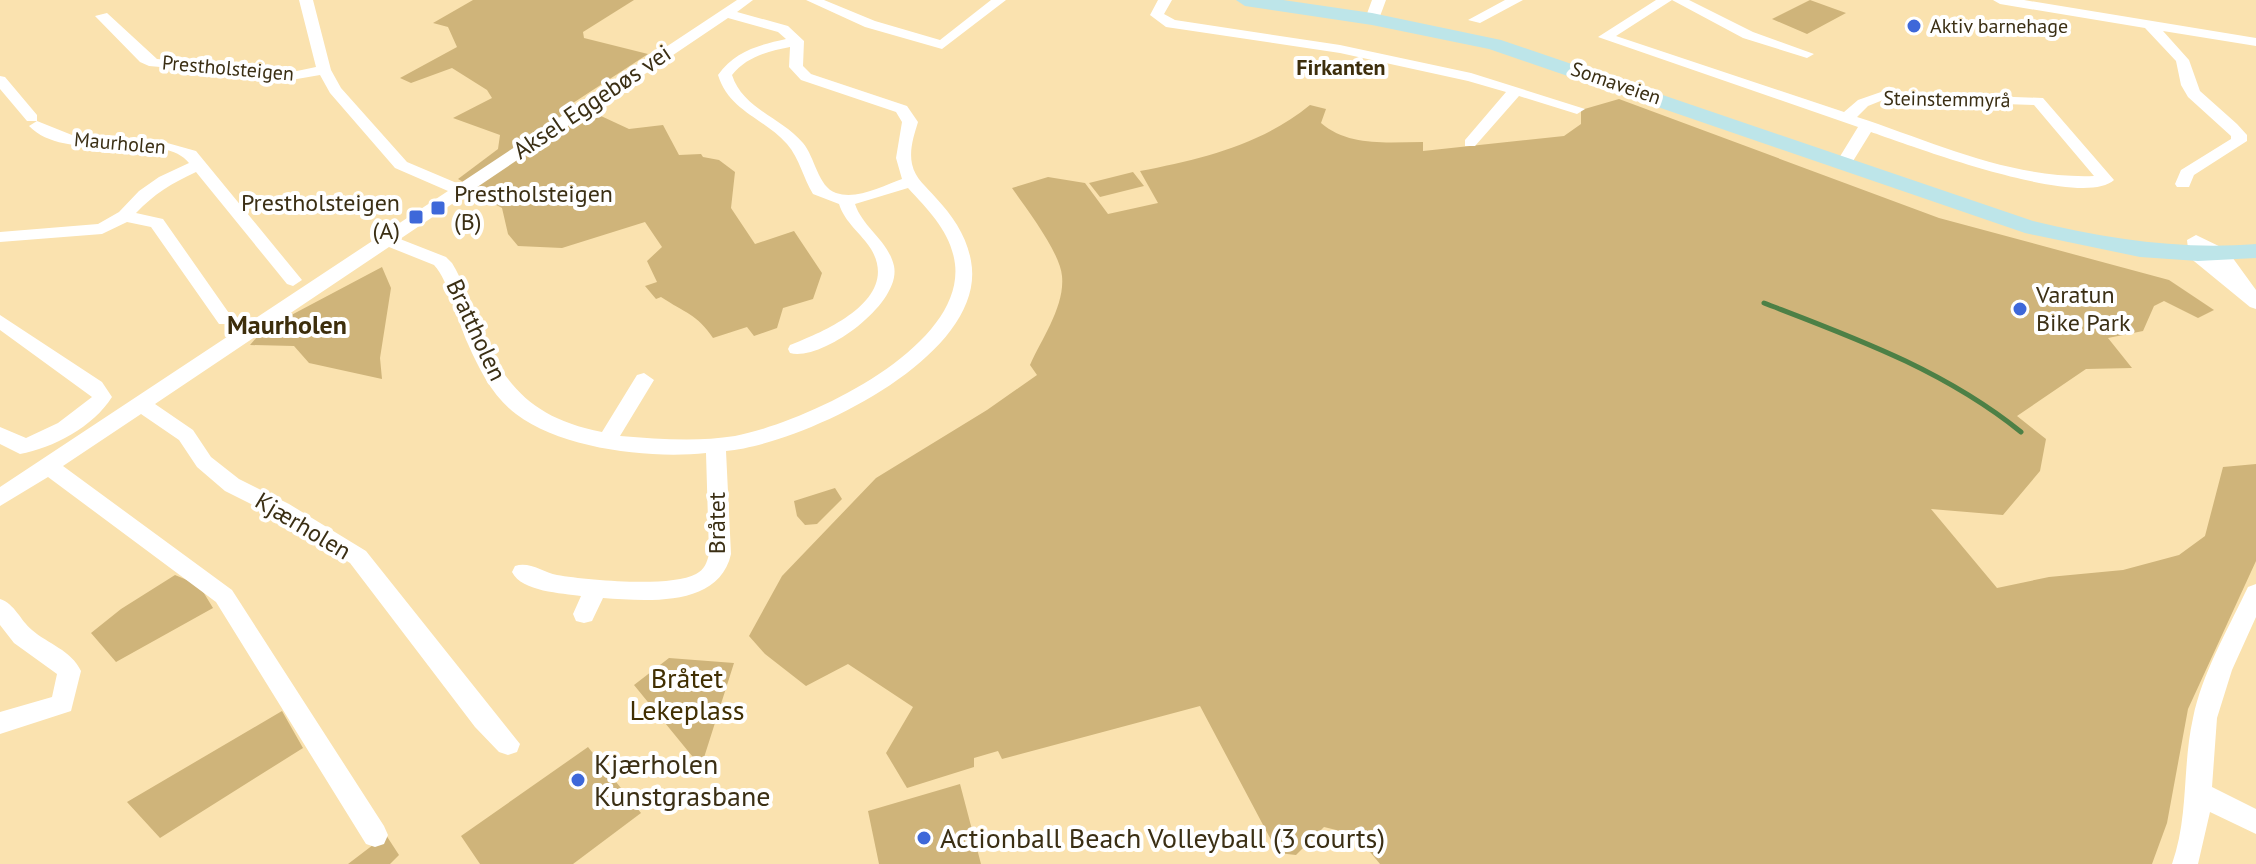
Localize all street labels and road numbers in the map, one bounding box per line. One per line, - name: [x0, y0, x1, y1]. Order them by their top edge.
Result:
- street label: Aksel Eggebøs vei: [507, 37, 677, 166]
- street label: Prestholsteigen: [161, 49, 295, 87]
- street label: Somaveien: [1568, 55, 1664, 111]
- street label: Steinstemmyrå: [1883, 85, 2011, 113]
- street label: Maurholen: [73, 126, 167, 160]
- street label: Brattholen: [439, 274, 513, 386]
- street label: Kjærholen: [250, 485, 357, 566]
- street label: Bråtet: [701, 492, 732, 554]

